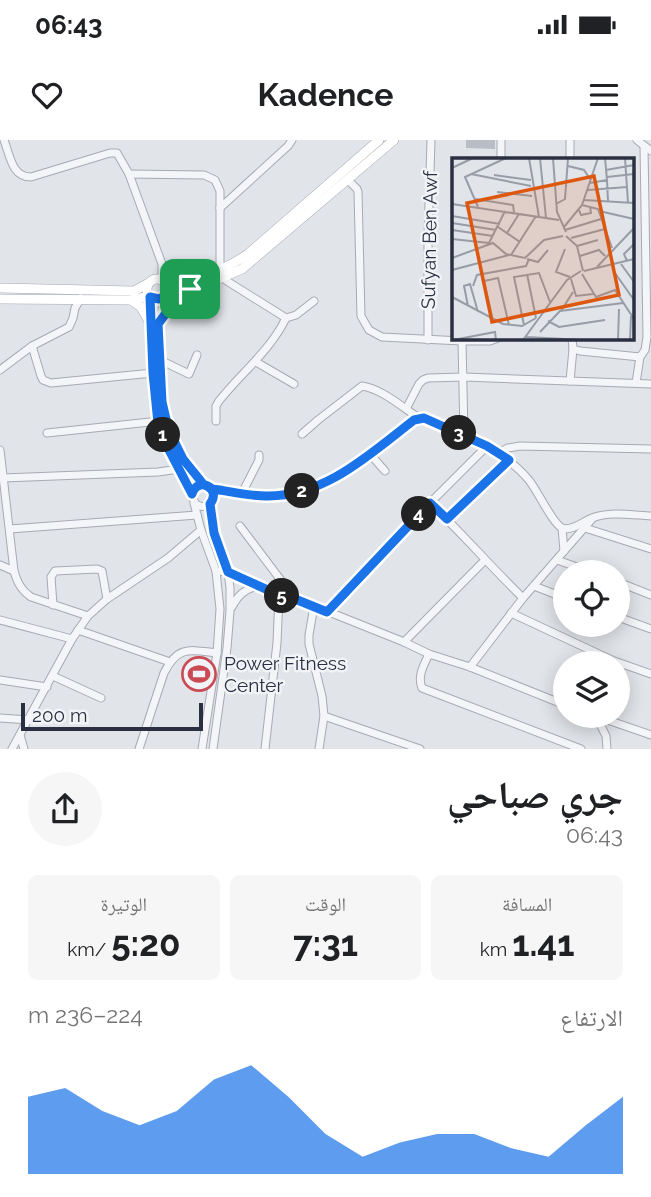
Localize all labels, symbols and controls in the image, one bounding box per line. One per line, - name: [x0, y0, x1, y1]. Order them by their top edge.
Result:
- text: 06:43: [35, 10, 103, 40]
- icon: heart: [28, 76, 66, 114]
- text: Kadence: [258, 76, 393, 113]
- icon: menu: [585, 76, 623, 114]
- inset map: [452, 158, 634, 340]
- street label: Sufyan Ben Awf: [417, 170, 441, 309]
- pin: [160, 259, 220, 319]
- icon: arrive: [171, 270, 209, 308]
- pin: 3: [442, 416, 476, 450]
- pin: 1: [146, 418, 180, 452]
- text: 3: [453, 421, 464, 443]
- text: 1: [158, 423, 167, 445]
- pin: 2: [284, 474, 320, 508]
- text: 2: [296, 479, 307, 501]
- pin: 4: [402, 496, 436, 532]
- text: 4: [413, 502, 424, 524]
- map controls: [553, 560, 630, 728]
- button: locate: [553, 560, 630, 637]
- pin: 5: [264, 578, 300, 614]
- text: 5: [276, 584, 287, 606]
- button: layers: [553, 651, 630, 728]
- place label: Power Fitness Center: [224, 652, 346, 696]
- sports icon: Power Fitness Center: [180, 655, 218, 693]
- scale bar: [21, 700, 203, 732]
- text: 200 m: [32, 704, 87, 726]
- button: share: [28, 772, 102, 846]
- text: جري صباحي: [447, 772, 623, 817]
- text: 06:43: [566, 821, 623, 848]
- text: الوتيرة: [101, 893, 147, 915]
- text: الوقت: [305, 893, 346, 915]
- text: المسافة: [502, 893, 552, 915]
- text: 5:20: [111, 923, 180, 964]
- text: 7:31: [293, 923, 358, 964]
- text: 1.41: [512, 923, 575, 964]
- text: /km: [67, 938, 111, 960]
- text: km: [480, 938, 512, 960]
- text: 224–236 m: [28, 1001, 143, 1028]
- text: الارتفاع: [560, 1004, 623, 1031]

